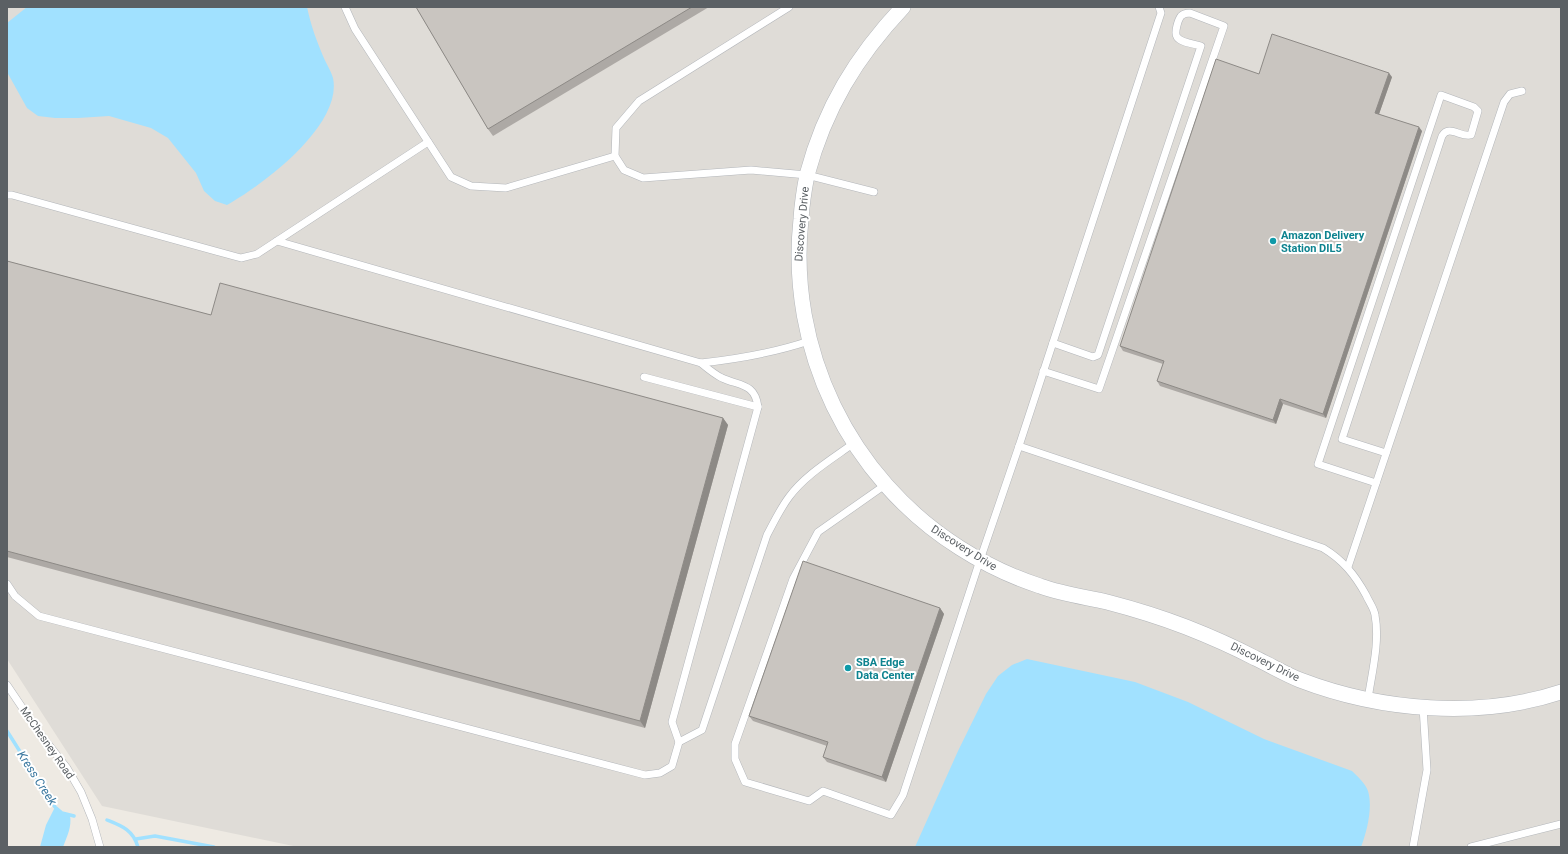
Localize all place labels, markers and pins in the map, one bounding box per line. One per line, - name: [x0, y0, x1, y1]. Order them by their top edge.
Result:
- place label: Amazon Delivery Station DIL5: [1281, 229, 1365, 255]
- marker: Amazon Delivery Station DIL5: [1268, 236, 1278, 246]
- place label: SBA Edge Data Center: [856, 656, 914, 682]
- marker: SBA Edge Data Center: [843, 663, 853, 673]

